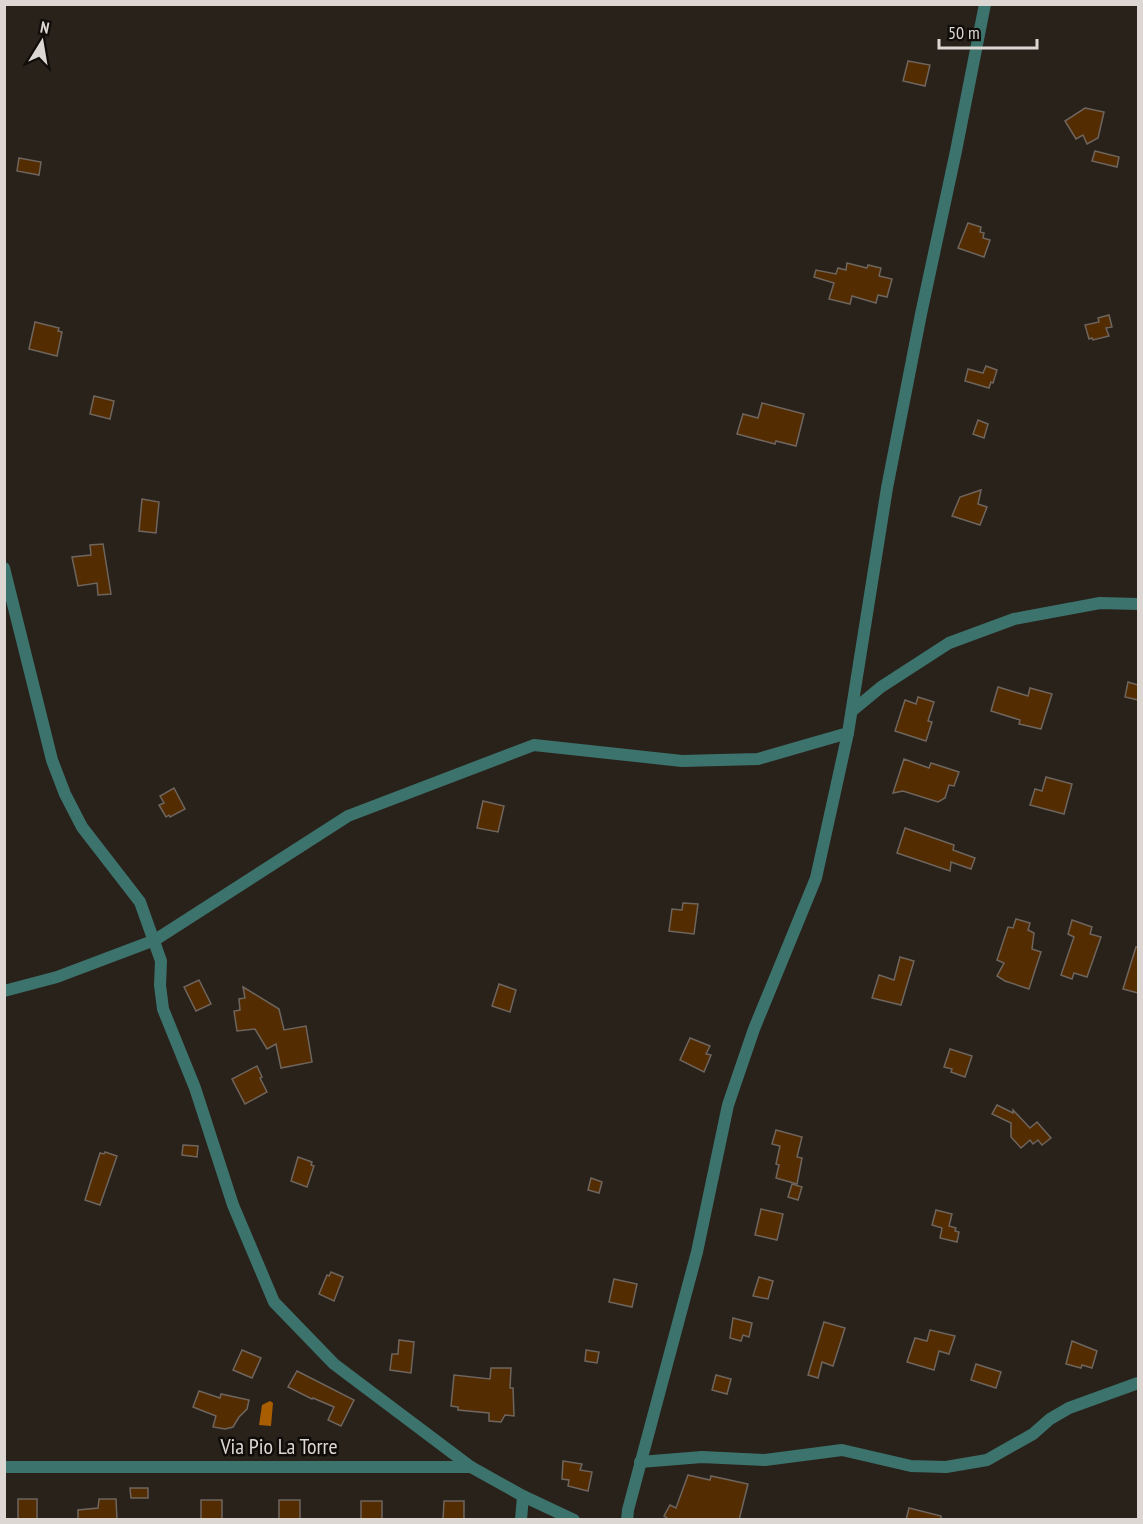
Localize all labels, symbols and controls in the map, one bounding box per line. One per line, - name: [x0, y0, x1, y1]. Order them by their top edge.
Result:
- north arrow: [12, 12, 72, 72]
- scale bar: [939, 12, 1036, 50]
- text: N: [39, 17, 51, 38]
- text: 50 m: [948, 21, 980, 44]
- street label: Via Pio La Torre: [219, 1432, 338, 1460]

